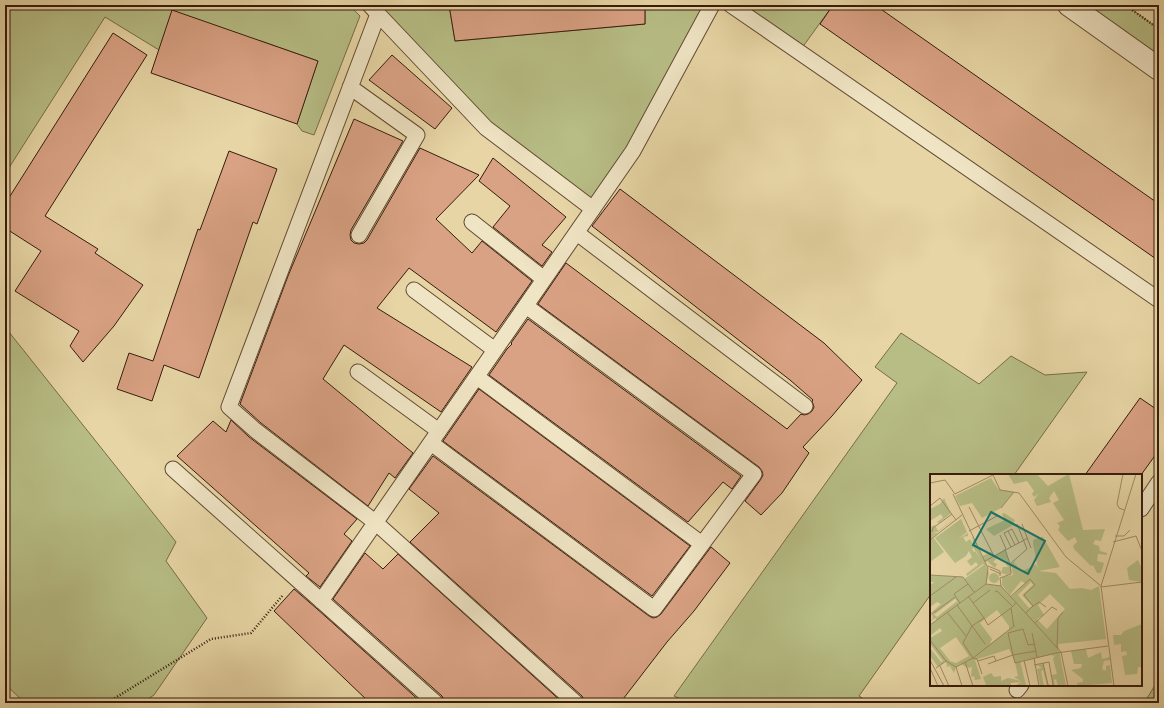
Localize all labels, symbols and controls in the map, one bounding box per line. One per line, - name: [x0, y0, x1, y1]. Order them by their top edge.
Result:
- inset map: [930, 474, 1142, 686]

